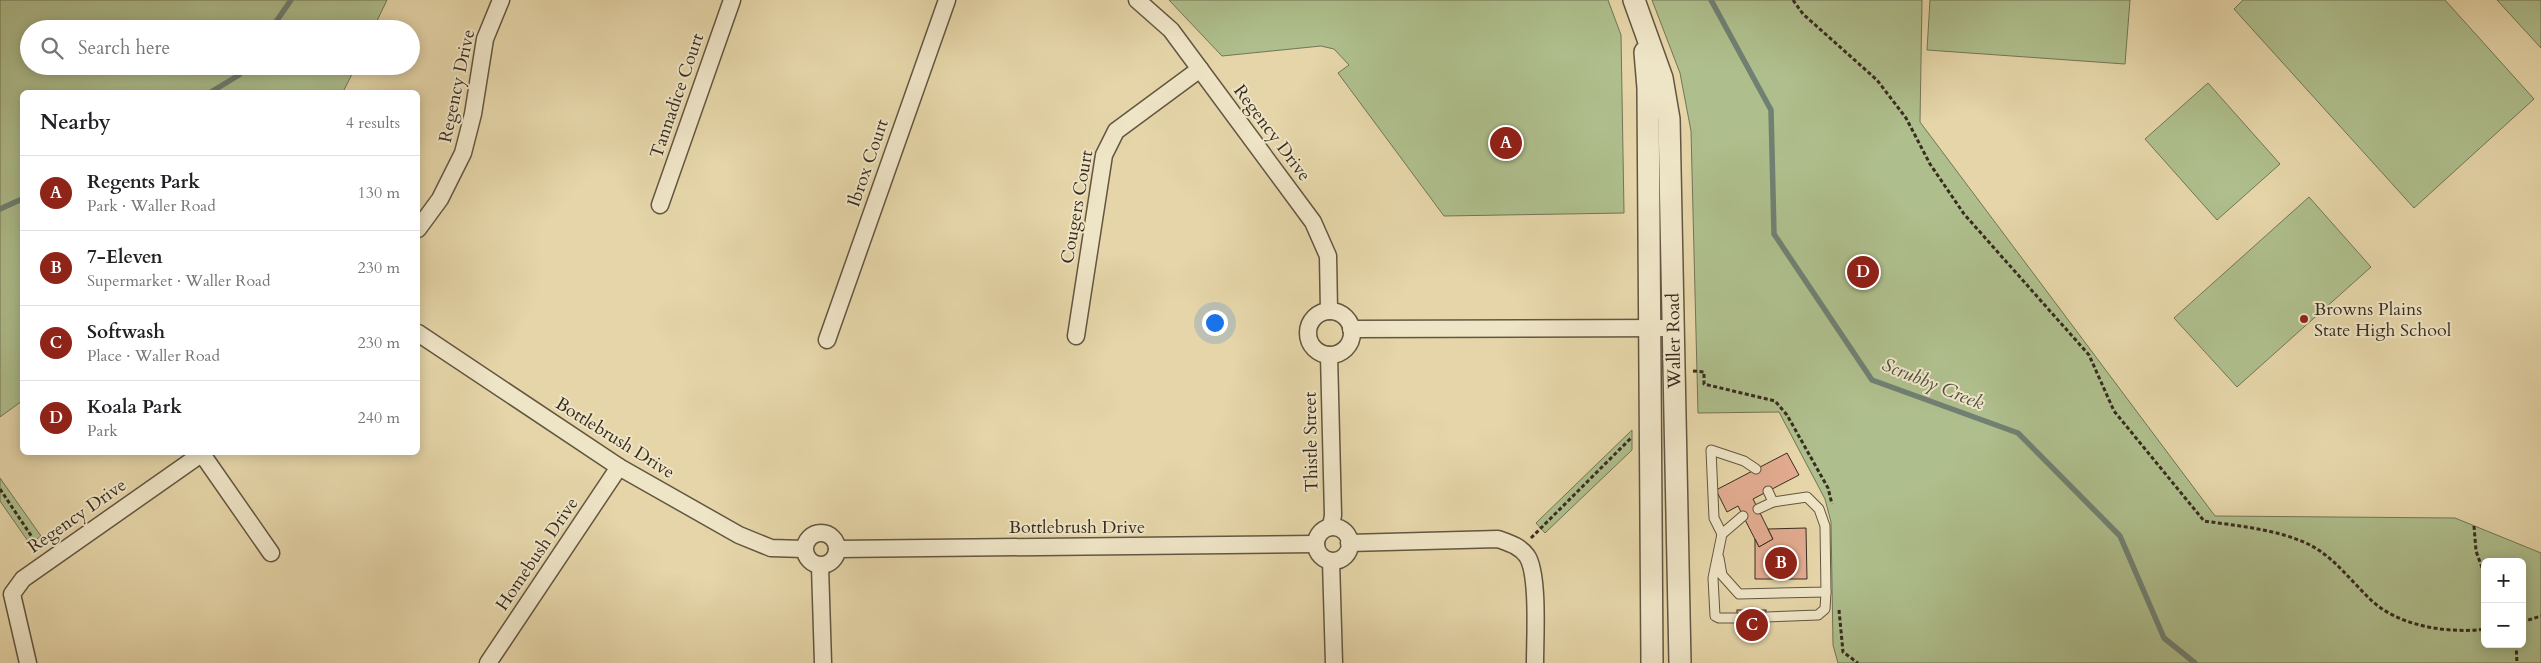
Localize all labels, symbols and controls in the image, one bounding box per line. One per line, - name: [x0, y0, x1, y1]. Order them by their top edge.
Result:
- search box: [20, 20, 420, 75]
- street label: Regency Drive: [433, 27, 481, 145]
- street label: Tannadice Court: [644, 30, 710, 162]
- icon: search: [38, 34, 66, 62]
- text: Search here: [78, 35, 170, 61]
- street label: Regency Drive: [1227, 79, 1317, 187]
- text: Nearby: [40, 108, 111, 137]
- text: 4 results: [346, 112, 400, 134]
- street label: Ibrox Court: [841, 115, 895, 210]
- pin: A: [1490, 124, 1522, 162]
- street label: Cougers Court: [1055, 148, 1099, 266]
- text: Regents Park: [87, 169, 200, 195]
- text: A: [50, 182, 62, 204]
- text: 130 m: [358, 182, 400, 204]
- text: Park · Waller Road: [87, 195, 216, 217]
- text: 7-Eleven: [87, 244, 163, 270]
- pin: D: [1847, 253, 1879, 291]
- text: B: [50, 257, 62, 279]
- text: 230 m: [358, 257, 400, 279]
- text: Supermarket · Waller Road: [87, 270, 271, 292]
- street label: Waller Road: [1661, 292, 1687, 390]
- place label: Browns Plains State High School: [2314, 297, 2452, 343]
- your location: [1202, 310, 1228, 336]
- marker: Browns Plains State High School: [2298, 313, 2310, 325]
- text: Softwash: [87, 319, 165, 345]
- text: C: [50, 332, 62, 354]
- text: 230 m: [358, 332, 400, 354]
- text: Place · Waller Road: [87, 345, 220, 367]
- water label: Scrubby Creek: [1878, 352, 1988, 417]
- street label: Bottlebrush Drive: [551, 391, 679, 485]
- street label: Thistle Street: [1298, 391, 1324, 493]
- text: Koala Park: [87, 394, 182, 420]
- text: D: [49, 407, 63, 429]
- text: 240 m: [358, 407, 400, 429]
- text: Park: [87, 420, 118, 442]
- street label: Regency Drive: [23, 473, 131, 559]
- street label: Homebush Drive: [490, 492, 584, 616]
- street label: Bottlebrush Drive: [1009, 515, 1145, 540]
- pin: B: [1765, 544, 1797, 582]
- map controls: [2481, 558, 2526, 648]
- button: +: [2481, 558, 2526, 603]
- button: −: [2481, 603, 2526, 648]
- pin: C: [1736, 606, 1768, 644]

